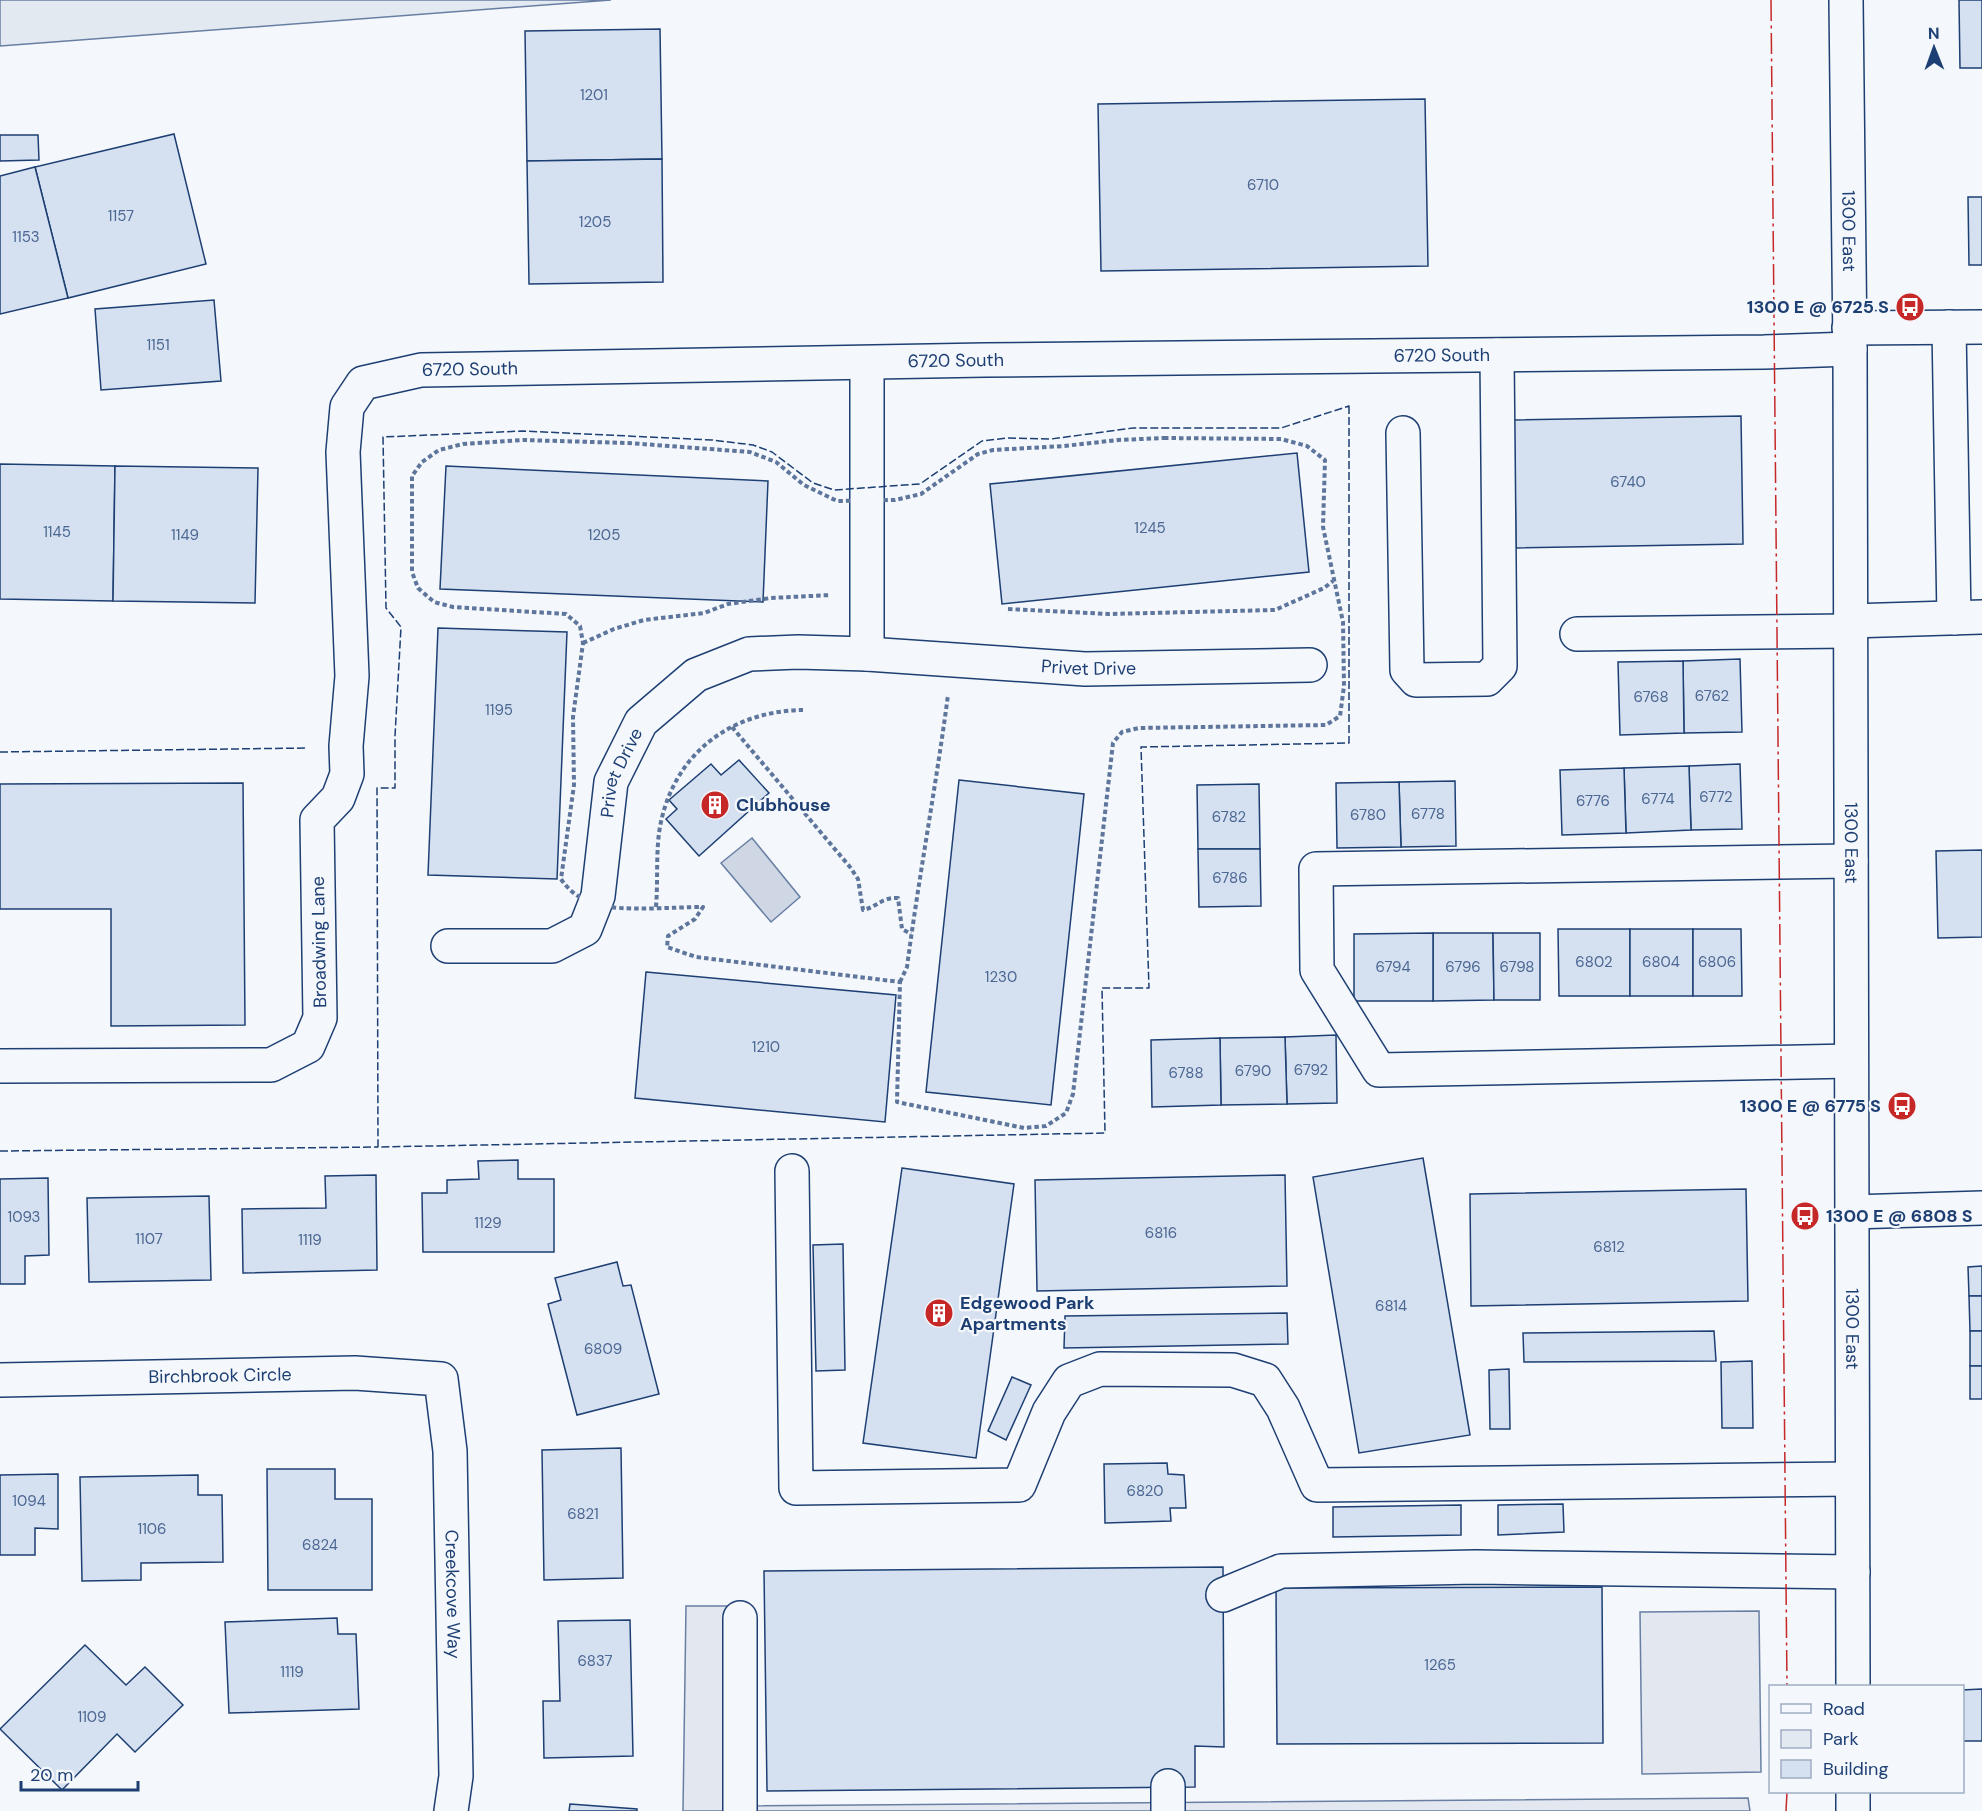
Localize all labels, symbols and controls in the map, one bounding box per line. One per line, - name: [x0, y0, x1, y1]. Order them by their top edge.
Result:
- north arrow: [1904, 18, 1964, 78]
- text: N: [1928, 23, 1940, 44]
- house number: 1201: [580, 85, 608, 105]
- house number: 6710: [1247, 175, 1279, 195]
- street label: 1300 East: [1836, 190, 1861, 272]
- house number: 1157: [108, 206, 134, 226]
- house number: 1205: [579, 212, 611, 232]
- house number: 1153: [12, 227, 40, 247]
- bus stop icon: 1300 E @ 6725 S: [1894, 291, 1926, 323]
- place label: 1300 E @ 6725 S: [1747, 295, 1889, 319]
- house number: 1151: [146, 335, 170, 355]
- street label: 6720 South: [1394, 343, 1490, 368]
- street label: 6720 South: [908, 348, 1004, 373]
- street label: 6720 South: [422, 356, 518, 382]
- house number: 6740: [1610, 472, 1646, 492]
- house number: 1245: [1134, 518, 1166, 538]
- house number: 1145: [43, 522, 71, 542]
- house number: 1149: [171, 525, 199, 545]
- house number: 1205: [588, 525, 620, 545]
- street label: Privet Drive: [1040, 654, 1136, 681]
- house number: 6762: [1695, 686, 1729, 706]
- house number: 6768: [1633, 687, 1669, 707]
- house number: 1195: [485, 700, 513, 720]
- street label: Privet Drive: [595, 724, 648, 819]
- house number: 6772: [1699, 787, 1733, 807]
- building icon: Clubhouse: [699, 789, 731, 821]
- house number: 6774: [1641, 789, 1675, 809]
- house number: 6776: [1576, 791, 1610, 811]
- place label: Clubhouse: [736, 793, 831, 817]
- street label: 1300 East: [1839, 802, 1863, 884]
- house number: 6778: [1411, 804, 1445, 824]
- house number: 6780: [1350, 805, 1386, 825]
- house number: 6782: [1212, 807, 1246, 827]
- house number: 6786: [1212, 868, 1248, 888]
- street label: Broadwing Lane: [306, 876, 332, 1008]
- house number: 6802: [1575, 952, 1613, 972]
- house number: 6804: [1642, 952, 1680, 972]
- house number: 6806: [1698, 952, 1736, 972]
- house number: 6794: [1375, 957, 1411, 977]
- house number: 6796: [1445, 957, 1481, 977]
- house number: 6798: [1500, 957, 1534, 977]
- house number: 1230: [985, 967, 1017, 987]
- house number: 1210: [752, 1037, 780, 1057]
- house number: 6792: [1294, 1060, 1328, 1080]
- house number: 6790: [1235, 1061, 1271, 1081]
- house number: 6788: [1168, 1063, 1204, 1083]
- bus stop icon: 1300 E @ 6775 S: [1886, 1090, 1918, 1122]
- place label: 1300 E @ 6775 S: [1740, 1094, 1881, 1118]
- bus stop icon: 1300 E @ 6808 S: [1789, 1200, 1821, 1232]
- place label: 1300 E @ 6808 S: [1826, 1204, 1973, 1228]
- house number: 1093: [8, 1207, 40, 1227]
- house number: 1129: [474, 1213, 502, 1233]
- house number: 6816: [1145, 1223, 1177, 1243]
- house number: 1107: [135, 1229, 163, 1249]
- house number: 1119: [298, 1230, 322, 1250]
- house number: 6812: [1593, 1237, 1625, 1257]
- street label: 1300 East: [1840, 1288, 1864, 1370]
- place label: Edgewood Park Apartments: [960, 1291, 1095, 1336]
- house number: 6814: [1375, 1296, 1407, 1316]
- building icon: Edgewood Park Apartments: [923, 1297, 955, 1329]
- house number: 6809: [584, 1339, 622, 1359]
- street label: Birchbrook Circle: [148, 1362, 292, 1389]
- house number: 6820: [1126, 1481, 1164, 1501]
- house number: 1094: [12, 1491, 46, 1511]
- house number: 6821: [567, 1504, 599, 1524]
- house number: 1106: [137, 1519, 167, 1539]
- street label: Creekcove Way: [439, 1530, 466, 1659]
- house number: 6824: [302, 1535, 338, 1555]
- house number: 6837: [577, 1651, 613, 1671]
- house number: 1265: [1424, 1655, 1456, 1675]
- house number: 1119: [280, 1662, 304, 1682]
- legend: [1769, 1685, 1964, 1793]
- text: Road: [1823, 1697, 1865, 1721]
- house number: 1109: [77, 1707, 107, 1727]
- text: Park: [1823, 1727, 1859, 1751]
- scale bar: [21, 1754, 138, 1792]
- text: Building: [1823, 1757, 1888, 1781]
- text: 20 m: [30, 1763, 73, 1787]

